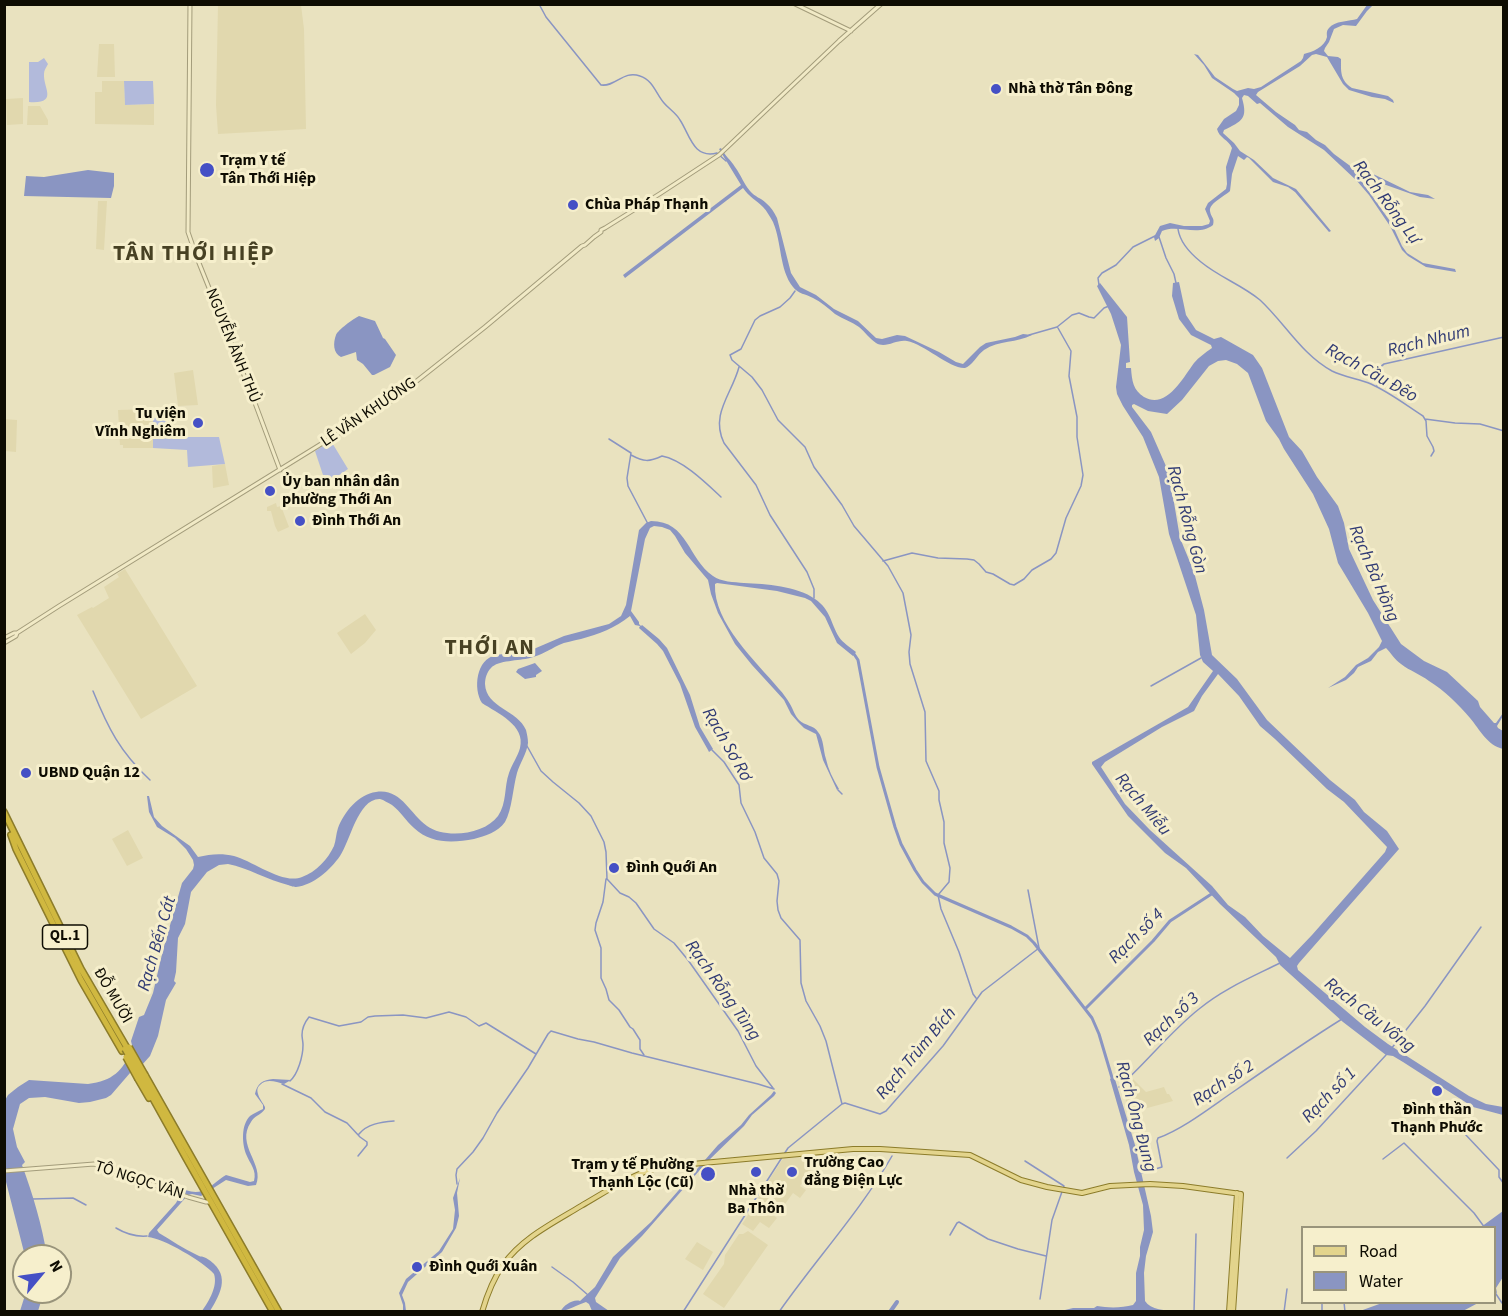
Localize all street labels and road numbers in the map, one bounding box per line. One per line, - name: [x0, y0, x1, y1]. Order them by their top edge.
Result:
- street label: NGUYỄN ẢNH THỦ: [200, 286, 264, 406]
- street label: LÊ VĂN KHƯƠNG: [318, 374, 420, 452]
- road number: QL.1: [42, 925, 88, 949]
- street label: ĐỖ MƯỜI: [88, 965, 136, 1027]
- street label: TÔ NGỌC VÂN: [92, 1158, 186, 1204]

